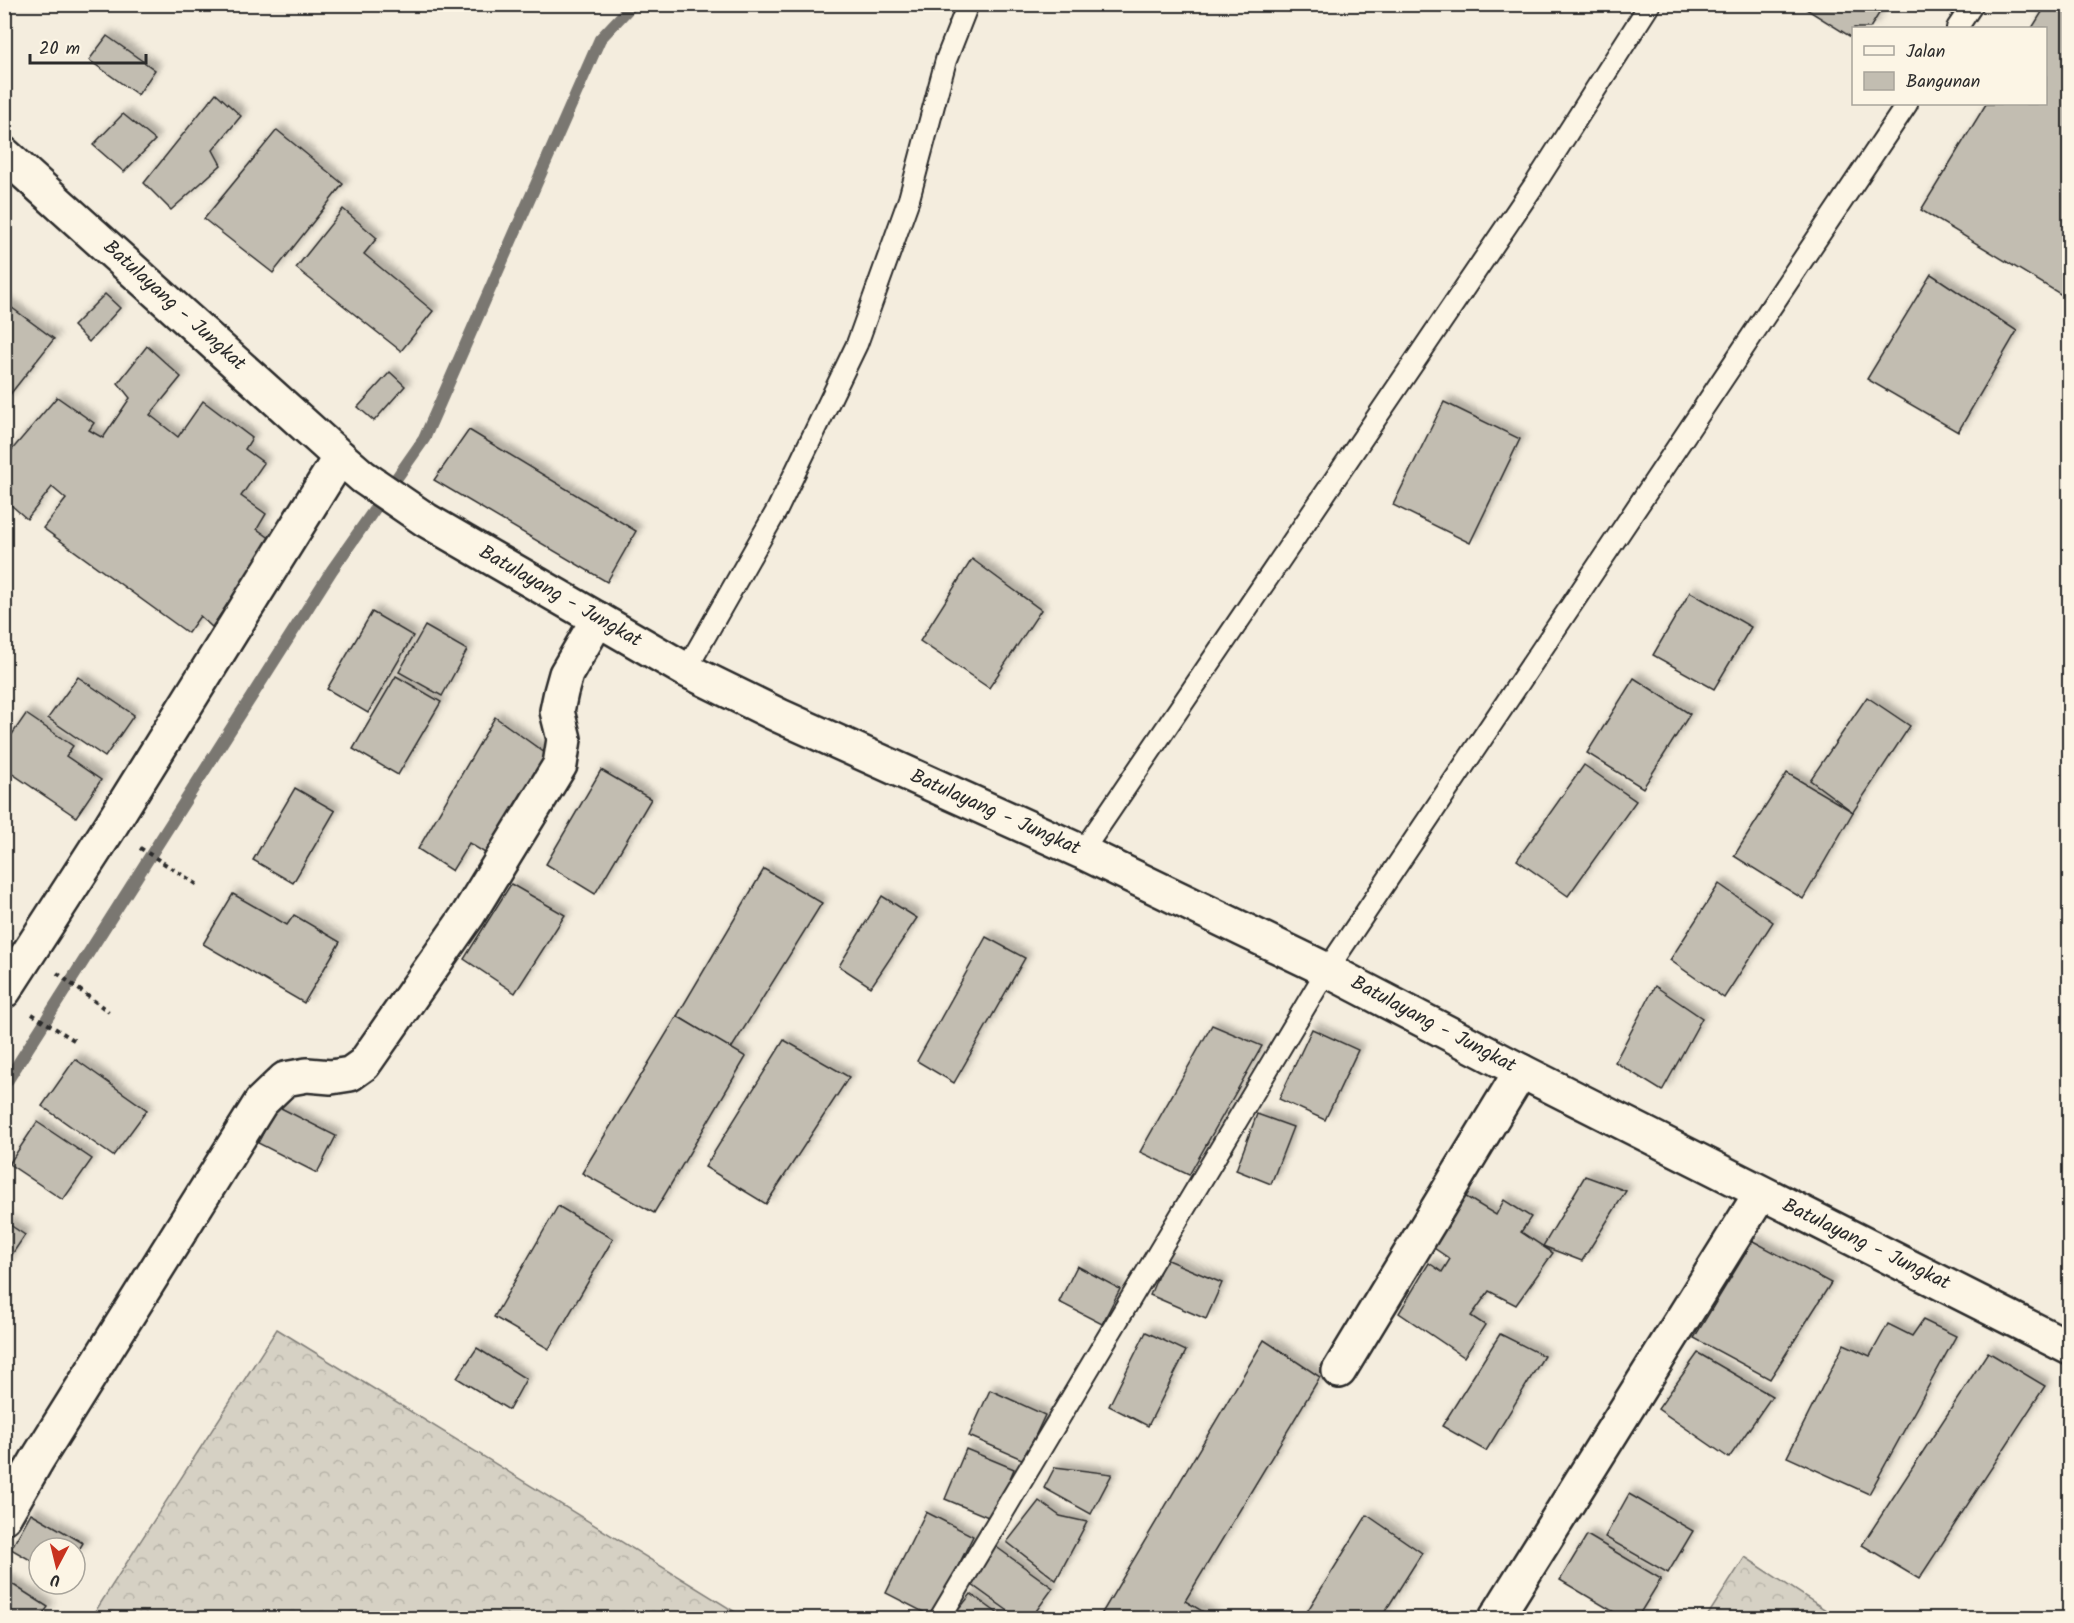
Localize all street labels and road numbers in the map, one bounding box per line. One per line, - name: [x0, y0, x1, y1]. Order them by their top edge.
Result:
- street label: Batulayang - Jungkat: [95, 233, 253, 379]
- street label: Batulayang - Jungkat: [473, 537, 648, 657]
- street label: Batulayang - Jungkat: [905, 761, 1086, 865]
- street label: Batulayang - Jungkat: [1344, 968, 1522, 1082]
- street label: Batulayang - Jungkat: [1777, 1190, 1956, 1300]

